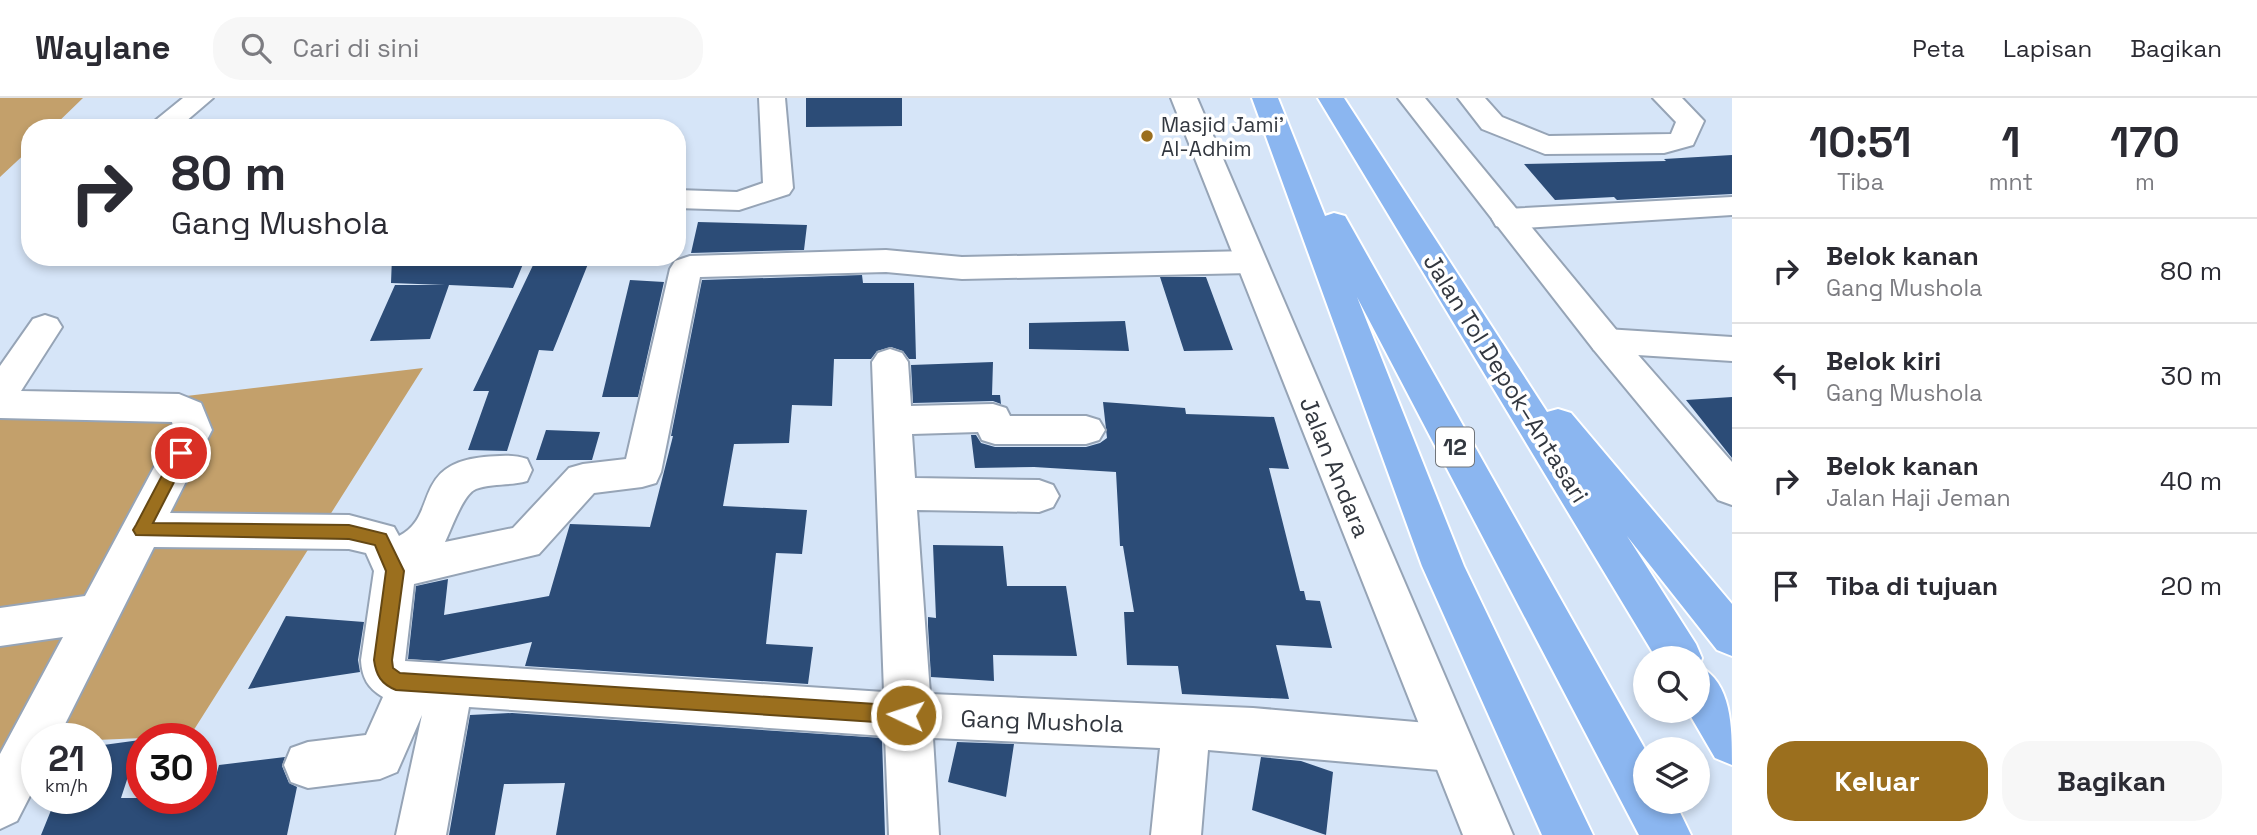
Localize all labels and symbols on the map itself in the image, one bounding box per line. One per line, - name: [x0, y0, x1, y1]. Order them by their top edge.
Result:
- place label: Masjid Jami' Al-Adhim: [1161, 111, 1284, 162]
- marker: Masjid Jami' Al-Adhim: [1139, 128, 1155, 144]
- street label: Jalan Tol Depok–Antasari: [1416, 248, 1596, 508]
- street label: Jalan Andara: [1293, 392, 1377, 542]
- pin: [151, 423, 211, 483]
- road number: 12: [1436, 428, 1474, 466]
- position arrow: [869, 678, 943, 752]
- street label: Gang Mushola: [960, 703, 1124, 739]
- speed limit sign: 30: [126, 723, 217, 814]

